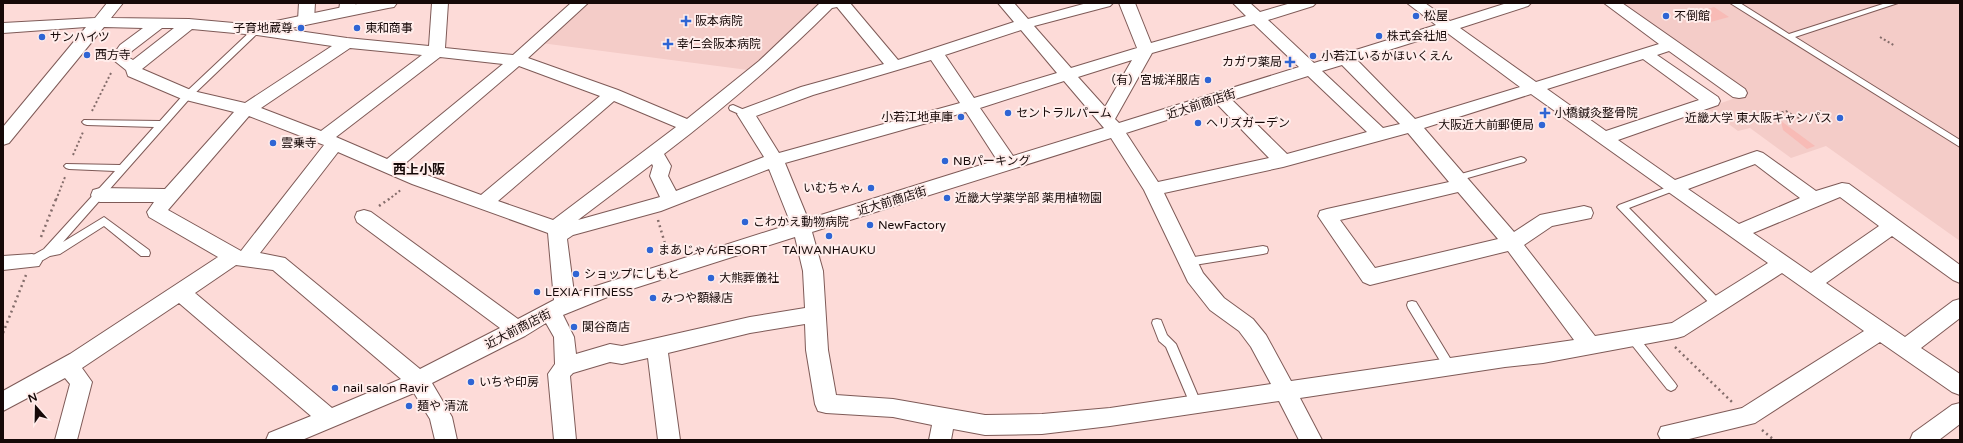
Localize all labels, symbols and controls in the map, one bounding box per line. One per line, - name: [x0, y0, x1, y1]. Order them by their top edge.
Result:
- place label: 松屋: [1424, 9, 1448, 23]
- place label: 不倒館: [1674, 9, 1710, 23]
- marker: 松屋: [1411, 11, 1421, 21]
- marker: 不倒館: [1661, 11, 1671, 21]
- place label: 阪本病院: [695, 14, 743, 28]
- marker: 阪本病院: [680, 15, 692, 27]
- place label: 子育地蔵尊: [233, 21, 293, 35]
- place label: 東和商事: [365, 21, 413, 35]
- marker: 子育地蔵尊: [296, 23, 306, 33]
- marker: 東和商事: [352, 23, 362, 33]
- place label: 株式会社旭: [1387, 29, 1447, 43]
- place label: サンハイツ: [50, 30, 110, 44]
- marker: 株式会社旭: [1374, 31, 1384, 41]
- marker: サンハイツ: [37, 32, 47, 42]
- place label: 幸仁会阪本病院: [677, 37, 761, 51]
- marker: 幸仁会阪本病院: [662, 38, 674, 50]
- place label: 西方寺: [95, 48, 131, 62]
- place label: 小若江いるかほいくえん: [1321, 49, 1453, 63]
- marker: 西方寺: [82, 50, 92, 60]
- marker: 小若江いるかほいくえん: [1308, 51, 1318, 61]
- place label: カガワ薬局: [1222, 55, 1282, 69]
- marker: カガワ薬局: [1285, 57, 1295, 67]
- place label: （有）宮城洋服店: [1104, 73, 1200, 87]
- marker: （有）宮城洋服店: [1203, 75, 1213, 85]
- street label: 近大前商店街: [1165, 86, 1237, 122]
- place label: セントラルパーム: [1016, 106, 1112, 120]
- place label: 小橋鍼灸整骨院: [1554, 106, 1638, 120]
- marker: 小橋鍼灸整骨院: [1539, 107, 1551, 119]
- marker: セントラルパーム: [1003, 108, 1013, 118]
- place label: 小若江地車庫: [881, 110, 953, 124]
- place label: 近畿大学 東大阪キャンパス: [1685, 111, 1832, 125]
- marker: 小若江地車庫: [956, 112, 966, 122]
- marker: 近畿大学 東大阪キャンパス: [1835, 113, 1845, 123]
- place label: ヘリズガーデン: [1206, 116, 1290, 130]
- marker: ヘリズガーデン: [1193, 118, 1203, 128]
- place label: 大阪近大前郵便局: [1438, 118, 1534, 132]
- marker: 大阪近大前郵便局: [1537, 120, 1547, 130]
- place label: 雲乗寺: [281, 136, 317, 150]
- marker: 雲乗寺: [268, 138, 278, 148]
- place label: NBパーキング: [953, 154, 1031, 168]
- marker: NBパーキング: [940, 156, 950, 166]
- district label: 西上小阪: [393, 162, 445, 178]
- place label: いむちゃん: [803, 181, 863, 195]
- marker: いむちゃん: [866, 183, 876, 193]
- street label: 近大前商店街: [856, 184, 928, 218]
- place label: 近畿大学薬学部 薬用植物園: [955, 191, 1102, 205]
- marker: 近畿大学薬学部 薬用植物園: [942, 193, 952, 203]
- place label: こわかえ動物病院: [753, 215, 849, 229]
- marker: こわかえ動物病院: [740, 217, 750, 227]
- place label: NewFactory: [878, 218, 947, 232]
- marker: NewFactory: [865, 220, 875, 230]
- marker: TAIWANHAUKU: [824, 231, 834, 241]
- place label: まあじゃんRESORT: [658, 243, 768, 257]
- place label: TAIWANHAUKU: [782, 243, 876, 257]
- marker: まあじゃんRESORT: [645, 245, 655, 255]
- place label: ショップにしもと: [584, 267, 680, 281]
- marker: ショップにしもと: [571, 269, 581, 279]
- place label: 大熊葬儀社: [719, 271, 779, 285]
- marker: 大熊葬儀社: [706, 273, 716, 283]
- place label: LEXIA FITNESS: [545, 285, 633, 299]
- marker: LEXIA FITNESS: [532, 287, 542, 297]
- place label: みつや額縁店: [661, 291, 733, 305]
- marker: みつや額縁店: [648, 293, 658, 303]
- street label: 近大前商店街: [483, 306, 553, 352]
- place label: 関谷商店: [582, 320, 630, 334]
- marker: 関谷商店: [569, 322, 579, 332]
- place label: いちや印房: [479, 375, 539, 389]
- marker: いちや印房: [466, 377, 476, 387]
- place label: nail salon Ravir: [343, 381, 429, 395]
- marker: nail salon Ravir: [330, 383, 340, 393]
- north arrow: [16, 387, 56, 427]
- text: N: [26, 390, 39, 406]
- place label: 麺や 清流: [417, 399, 468, 413]
- marker: 麺や 清流: [404, 401, 414, 411]

